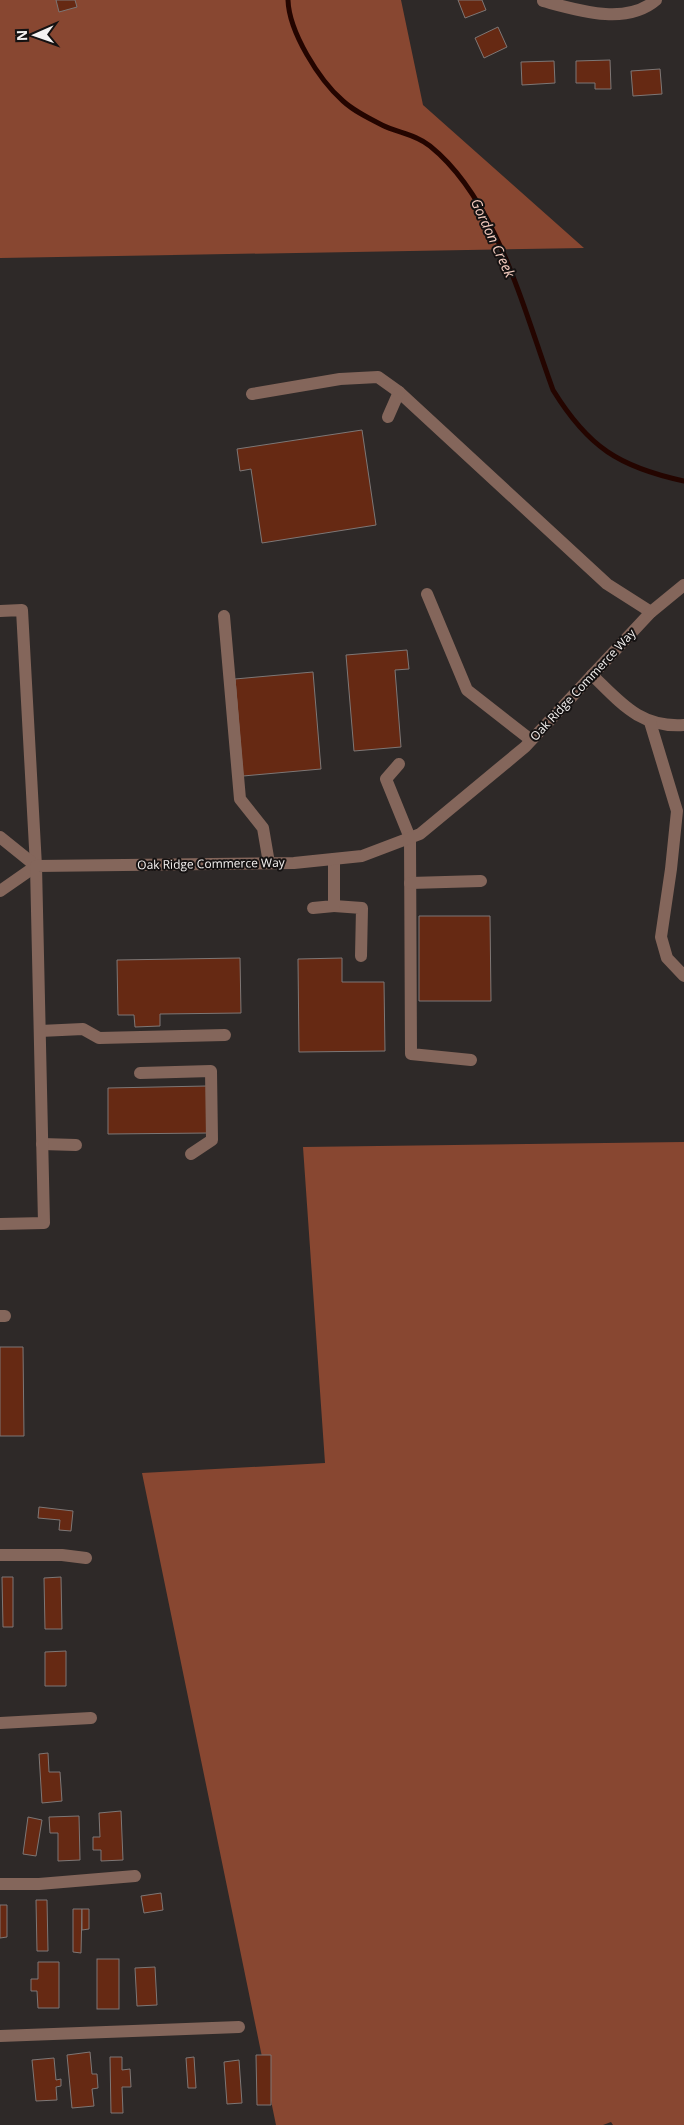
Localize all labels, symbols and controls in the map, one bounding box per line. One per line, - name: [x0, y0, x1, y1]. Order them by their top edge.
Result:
- north arrow: [10, 10, 60, 60]
- text: N: [12, 29, 31, 41]
- water label: Gordon Creek: [467, 195, 521, 281]
- street label: Oak Ridge Commerce Way: [526, 624, 640, 744]
- street label: Oak Ridge Commerce Way: [137, 854, 286, 873]

